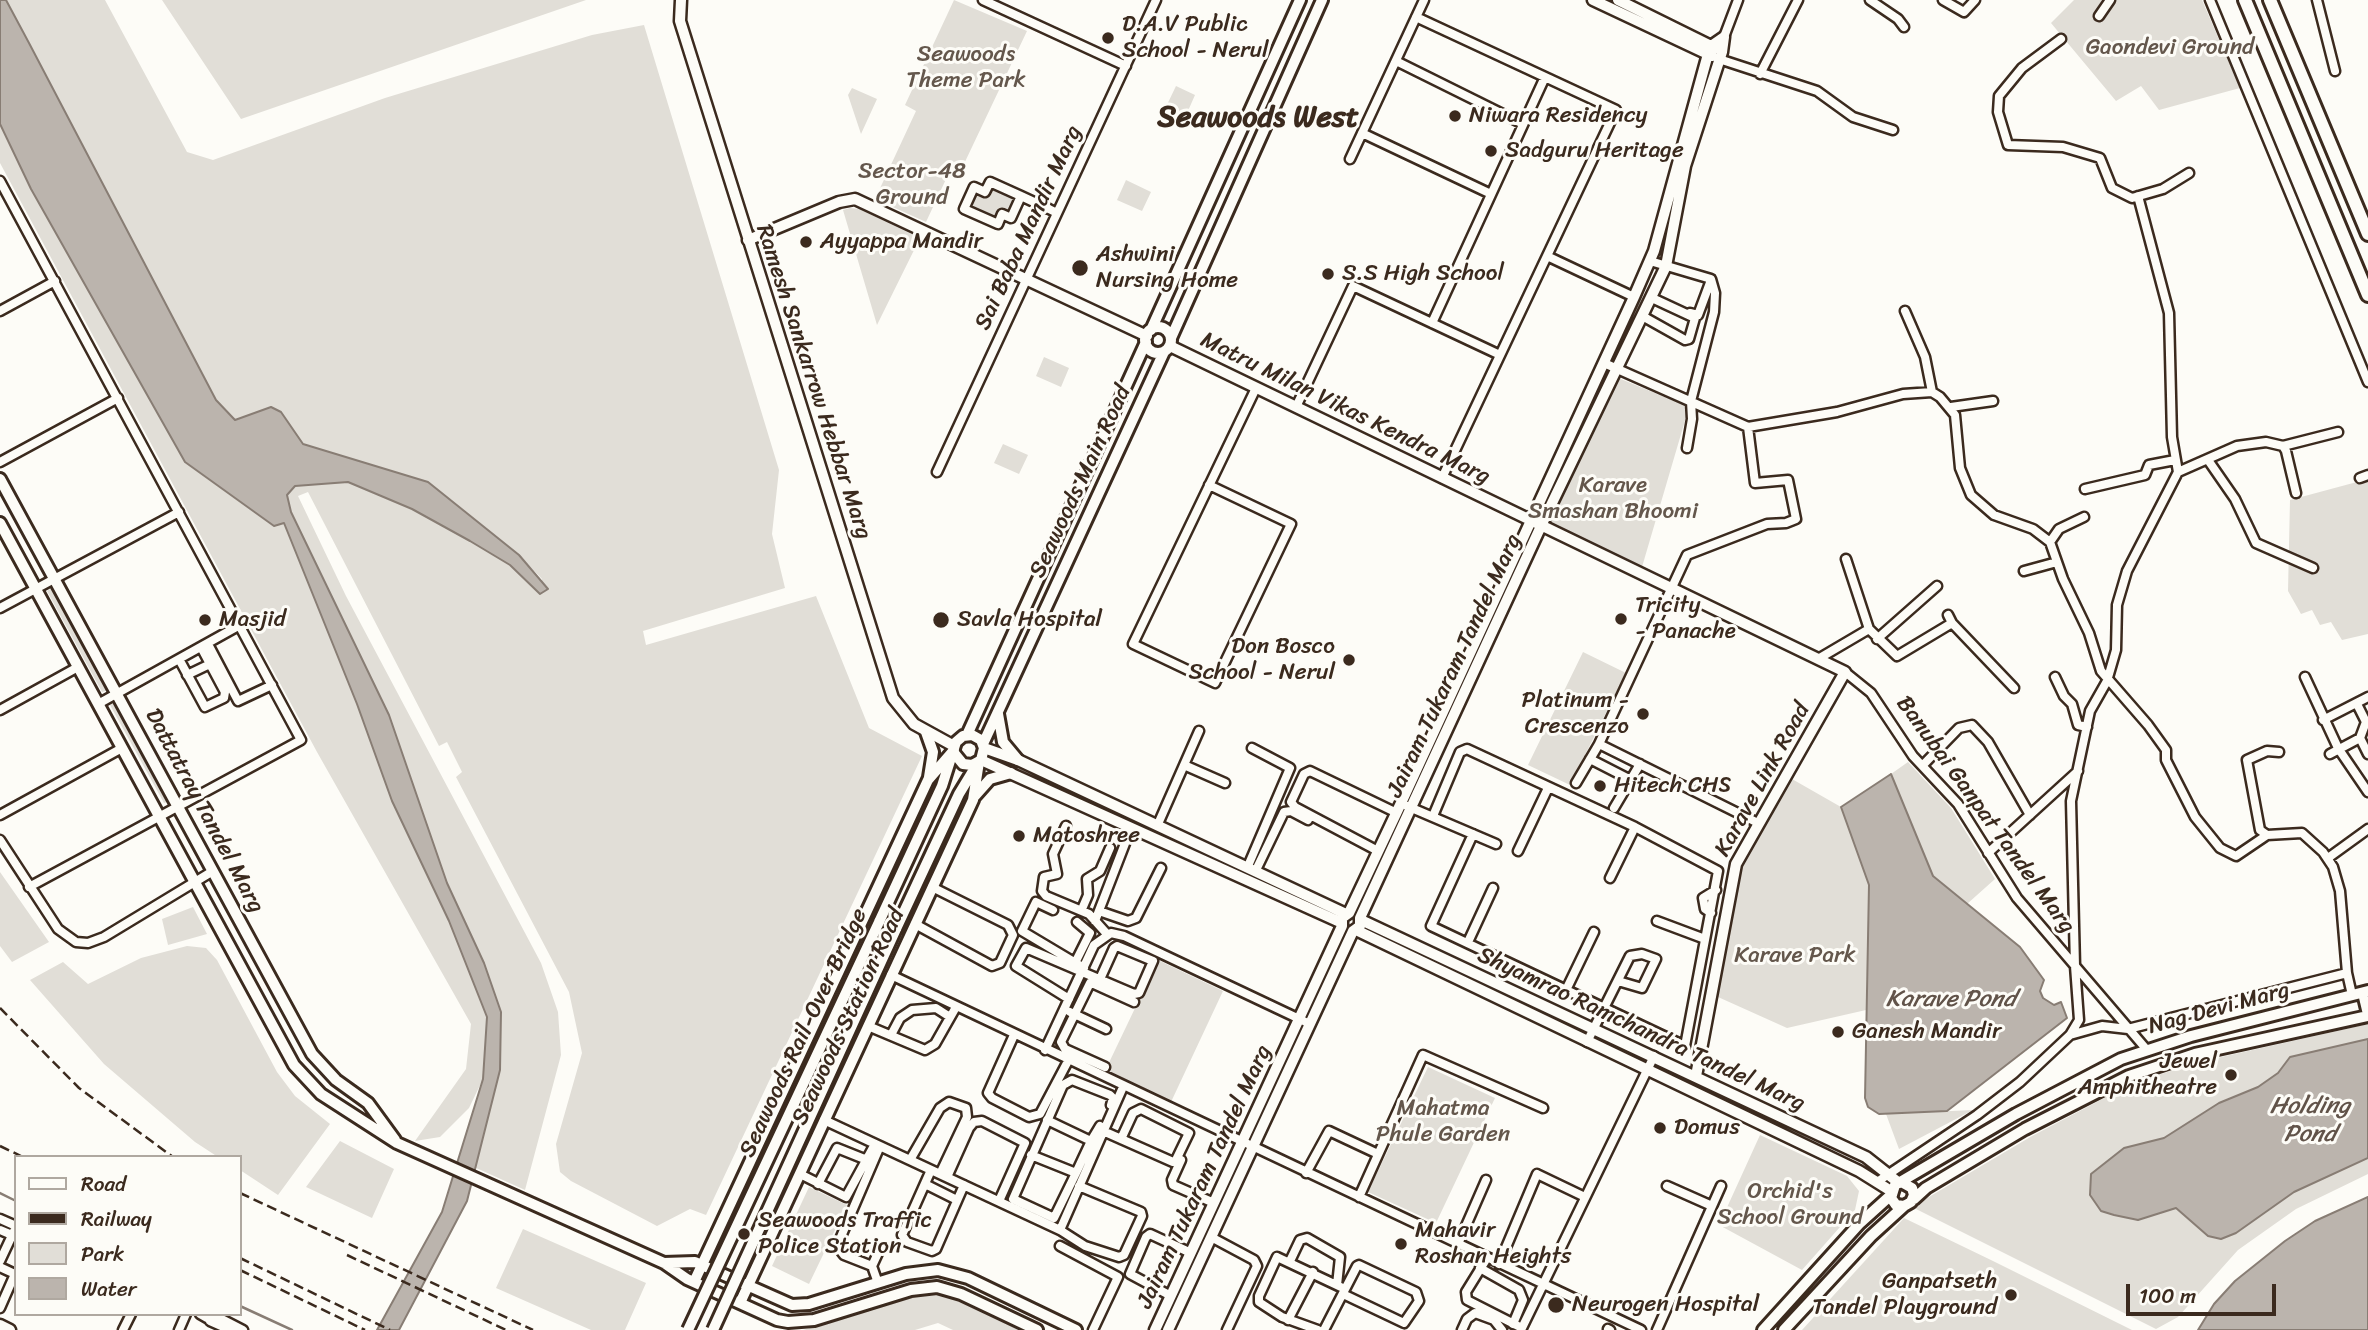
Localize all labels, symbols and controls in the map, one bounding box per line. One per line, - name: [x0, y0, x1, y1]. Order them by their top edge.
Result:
- place label: D.A.V Public School - Nerul: [1122, 11, 1269, 65]
- marker: D.A.V Public School - Nerul: [1100, 30, 1116, 46]
- park label: Gaondevi Ground: [2086, 34, 2254, 62]
- park label: Seawoods Theme Park: [906, 41, 1026, 95]
- district label: Seawoods West: [1157, 100, 1359, 136]
- place label: Niwara Residency: [1469, 102, 1648, 130]
- marker: Niwara Residency: [1447, 108, 1463, 124]
- street label: Sai Baba Mandir Marg: [969, 121, 1089, 335]
- place label: Sadguru Heritage: [1505, 137, 1684, 165]
- marker: Sadguru Heritage: [1483, 143, 1499, 159]
- park label: Sector-48 Ground: [858, 158, 966, 212]
- street label: Ramesh Sankarrow Hebbar Marg: [749, 221, 877, 543]
- place label: Ayyappa Mandir: [820, 228, 983, 256]
- marker: Ayyappa Mandir: [798, 234, 814, 250]
- place label: Ashwini Nursing Home: [1096, 241, 1238, 295]
- marker: Ashwini Nursing Home: [1070, 258, 1090, 278]
- place label: S.S High School: [1342, 260, 1504, 288]
- marker: S.S High School: [1320, 266, 1336, 282]
- street label: Matru Milan Vikas Kendra Marg: [1196, 327, 1494, 491]
- street label: Seawoods Main Road: [1024, 382, 1138, 582]
- park label: Karave Smashan Bhoomi: [1528, 472, 1698, 526]
- street label: Jairam Tukaram Tandel Marg: [1382, 530, 1528, 802]
- place label: Tricity - Panache: [1635, 592, 1736, 646]
- place label: Masjid: [219, 606, 286, 634]
- place label: Savla Hospital: [957, 606, 1102, 634]
- marker: Savla Hospital: [931, 610, 951, 630]
- marker: Tricity - Panache: [1613, 611, 1629, 627]
- marker: Masjid: [197, 612, 213, 628]
- place label: Don Bosco School - Nerul: [1188, 633, 1335, 687]
- marker: Don Bosco School - Nerul: [1341, 652, 1357, 668]
- place label: Platinum - Crescenzo: [1521, 687, 1629, 741]
- street label: Banubai Ganpat Tandel Marg: [1890, 691, 2080, 939]
- street label: Karave Link Road: [1709, 698, 1817, 862]
- street label: Dattatray Tandel Marg: [139, 704, 269, 918]
- marker: Platinum - Crescenzo: [1635, 706, 1651, 722]
- place label: Hitech CHS: [1614, 772, 1731, 800]
- marker: Hitech CHS: [1592, 778, 1608, 794]
- place label: Matoshree: [1033, 822, 1140, 850]
- marker: Matoshree: [1011, 828, 1027, 844]
- street label: Seawoods Rail-Over Bridge: [734, 904, 874, 1162]
- street label: Seawoods Station Road: [787, 904, 911, 1130]
- street label: Shyamrao Ramchandra Tandel Marg: [1473, 942, 1809, 1118]
- park label: Karave Park: [1734, 942, 1856, 970]
- street label: Nag Devi Marg: [2145, 977, 2293, 1041]
- water label: Karave Pond: [1886, 986, 2016, 1014]
- place label: Ganesh Mandir: [1852, 1018, 2001, 1046]
- marker: Ganesh Mandir: [1830, 1024, 1846, 1040]
- street label: Jairam Tukaram Tandel Marg: [1132, 1041, 1278, 1313]
- place label: Jewel Amphitheatre: [2078, 1048, 2217, 1102]
- marker: Jewel Amphitheatre: [2223, 1067, 2239, 1083]
- water label: Holding Pond: [2270, 1093, 2350, 1149]
- park label: Mahatma Phule Garden: [1376, 1095, 1510, 1149]
- place label: Domus: [1674, 1114, 1740, 1142]
- marker: Domus: [1652, 1120, 1668, 1136]
- legend: [14, 1155, 242, 1316]
- text: Road: [81, 1165, 126, 1203]
- park label: Orchid's School Ground: [1717, 1178, 1863, 1232]
- text: Railway: [81, 1200, 152, 1238]
- place label: Seawoods Traffic Police Station: [758, 1207, 932, 1261]
- place label: Mahavir Roshan Heights: [1415, 1217, 1571, 1271]
- marker: Seawoods Traffic Police Station: [736, 1226, 752, 1242]
- text: Park: [81, 1235, 124, 1273]
- marker: Mahavir Roshan Heights: [1393, 1236, 1409, 1252]
- place label: Ganpatseth Tandel Playground: [1812, 1268, 1997, 1322]
- text: Water: [81, 1270, 136, 1308]
- scale bar: [2130, 1270, 2280, 1314]
- text: 100 m: [2139, 1277, 2196, 1315]
- marker: Ganpatseth Tandel Playground: [2003, 1287, 2019, 1303]
- place label: Neurogen Hospital: [1572, 1291, 1759, 1319]
- marker: Neurogen Hospital: [1546, 1295, 1566, 1315]

